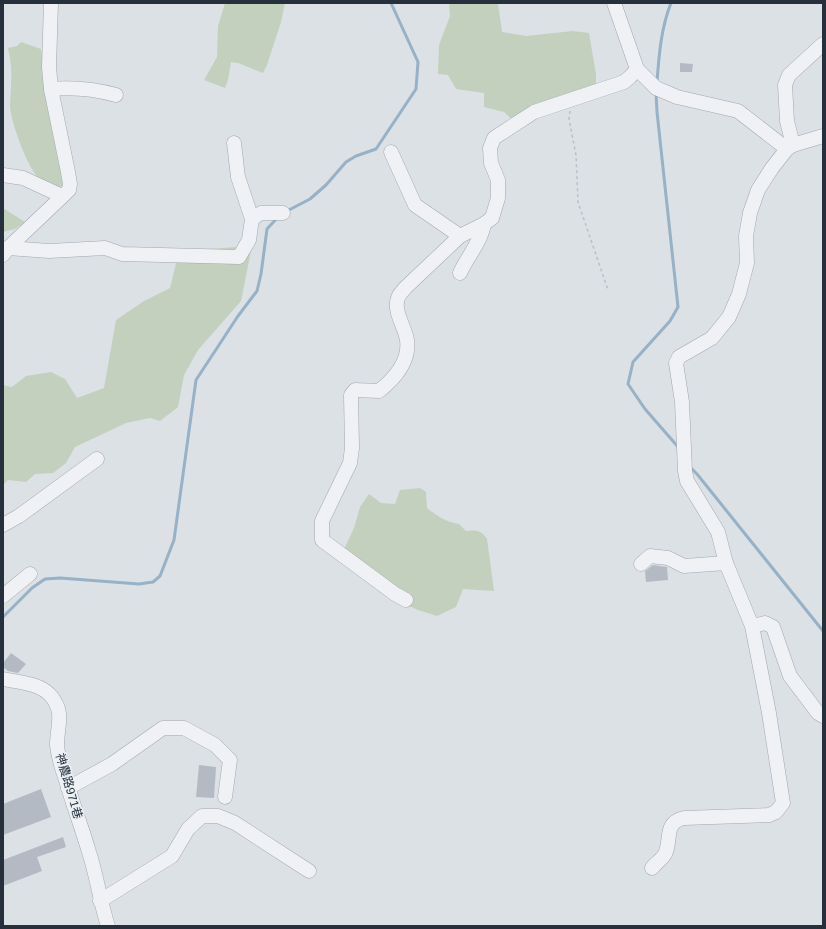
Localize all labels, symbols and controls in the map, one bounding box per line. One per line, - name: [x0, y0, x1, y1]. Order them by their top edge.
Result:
- street label: 神農路971巷: [53, 751, 85, 821]

